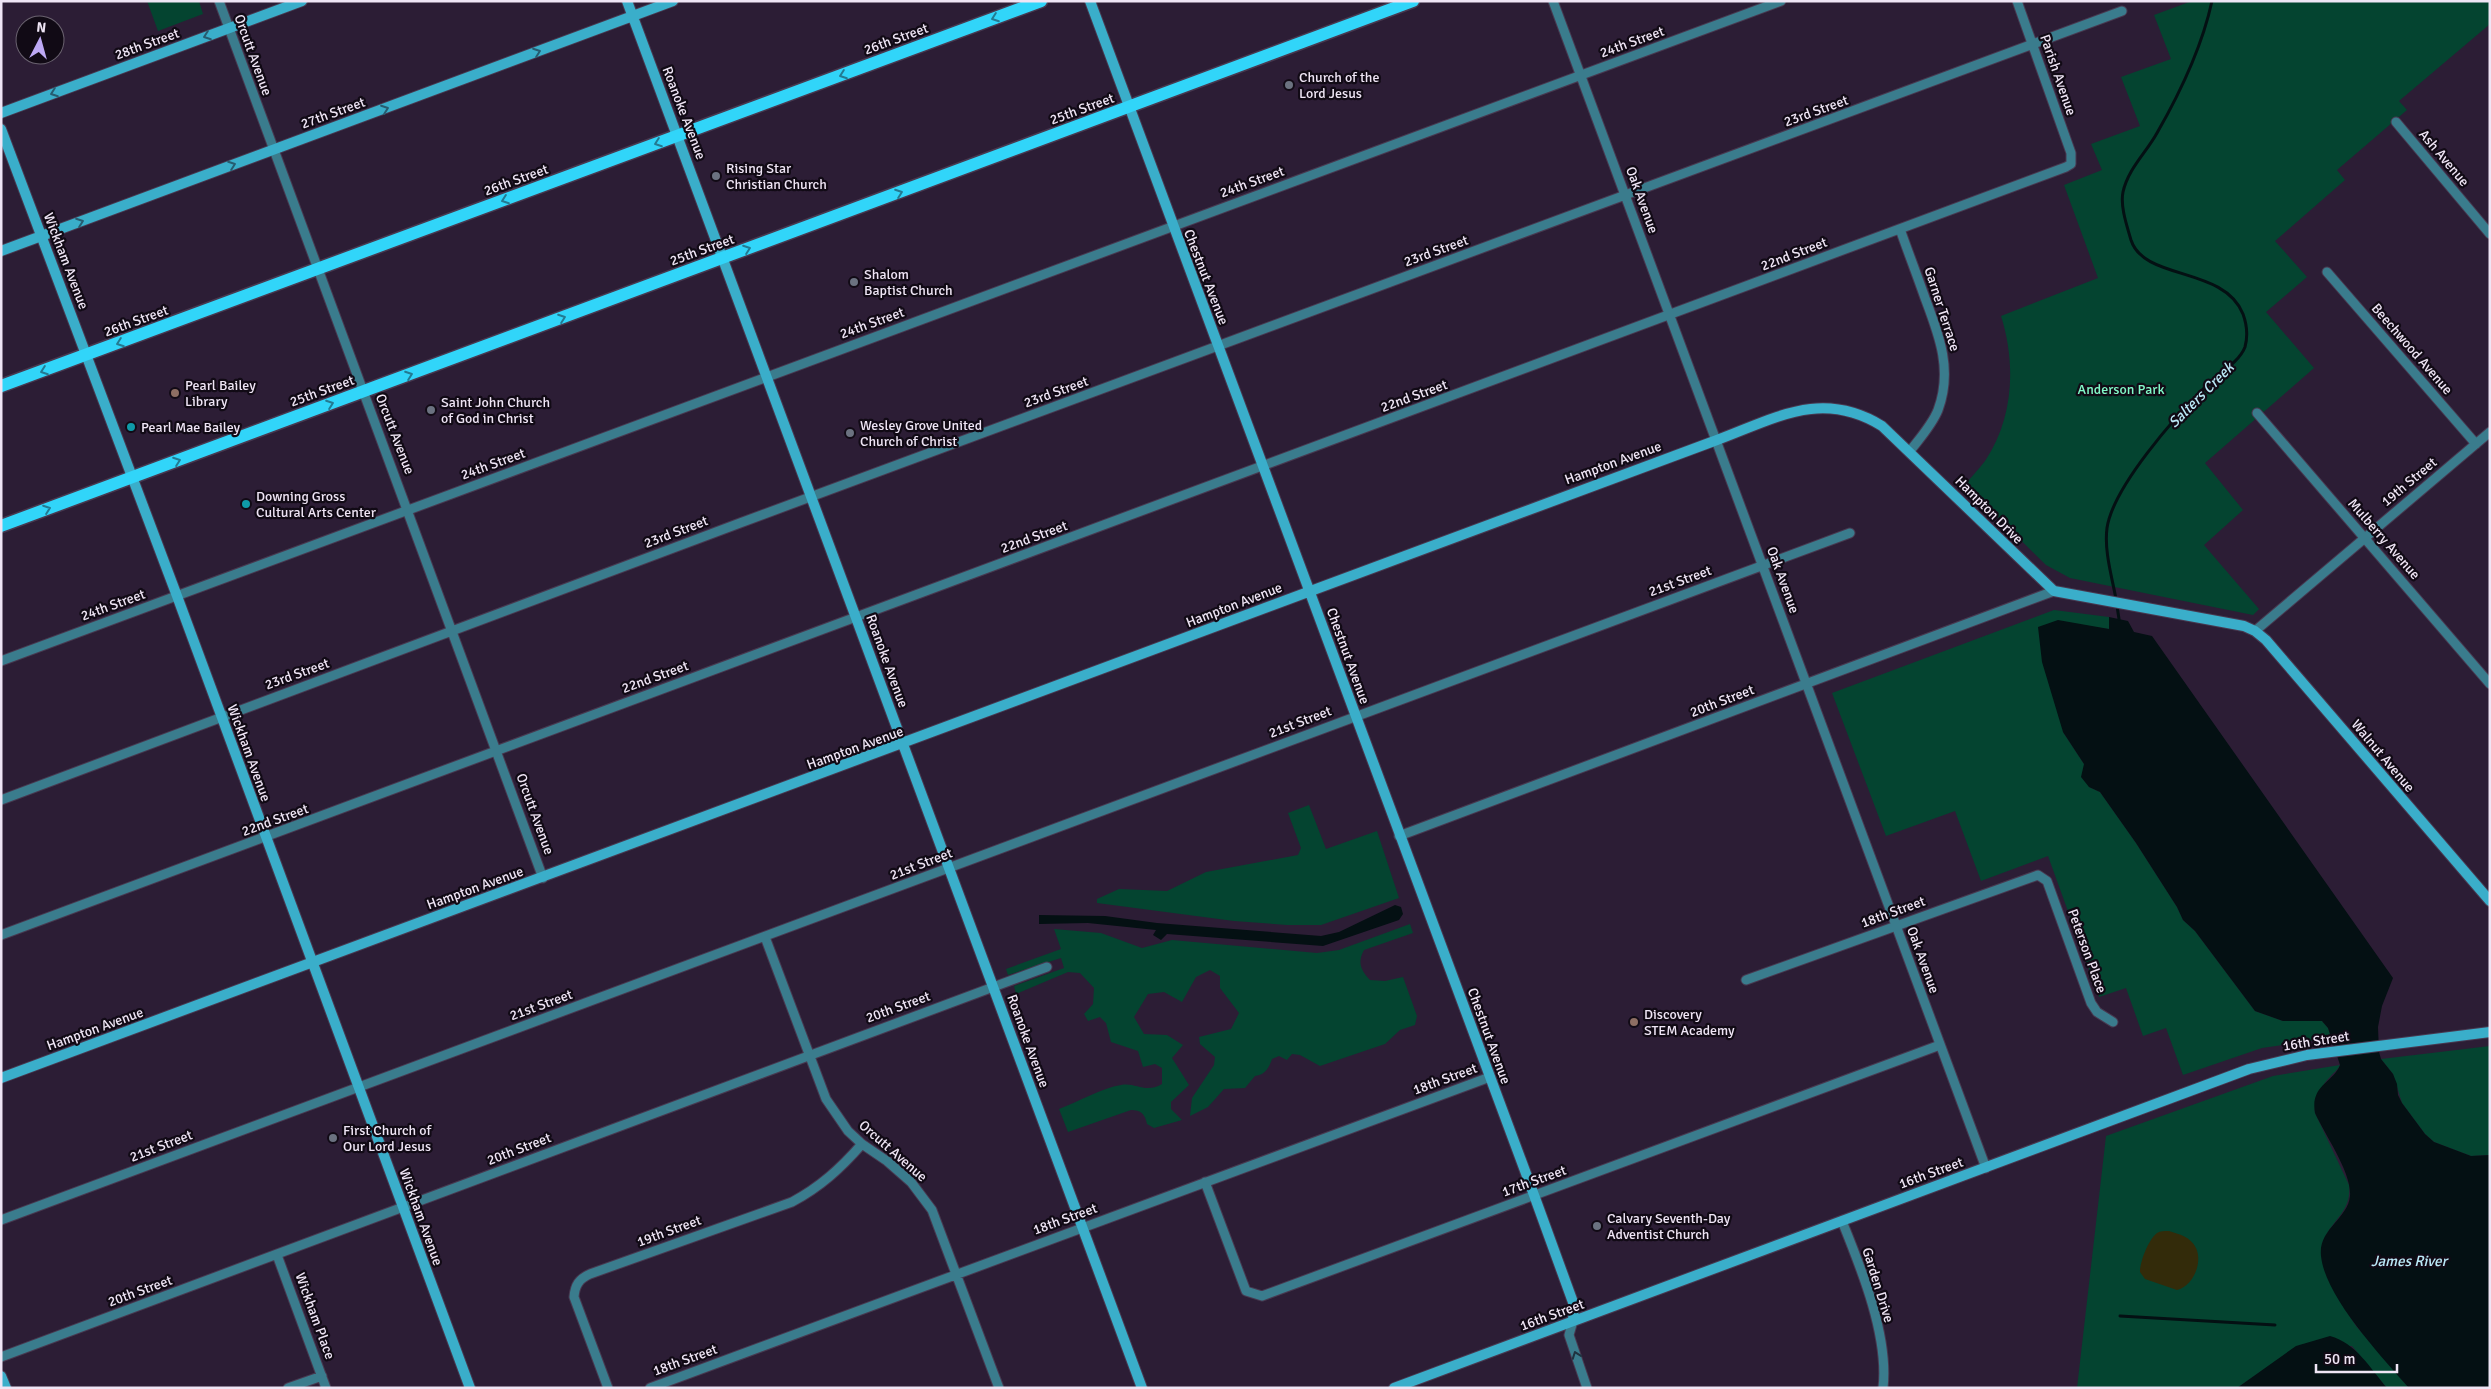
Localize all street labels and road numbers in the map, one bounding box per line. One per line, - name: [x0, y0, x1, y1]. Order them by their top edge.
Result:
- street label: Orcutt Avenue: [230, 12, 276, 98]
- street label: 26th Street: [862, 19, 931, 58]
- street label: 24th Street: [1598, 22, 1667, 61]
- street label: 28th Street: [113, 24, 182, 63]
- street label: Parish Avenue: [2036, 32, 2080, 118]
- street label: Roanoke Avenue: [658, 64, 710, 162]
- street label: 25th Street: [1048, 89, 1117, 128]
- street label: 23rd Street: [1782, 92, 1851, 130]
- street label: 27th Street: [299, 93, 368, 132]
- street label: Ash Avenue: [2415, 126, 2473, 190]
- street label: 26th Street: [482, 160, 551, 199]
- street label: 24th Street: [1218, 162, 1287, 201]
- street label: Oak Avenue: [1622, 164, 1662, 236]
- street label: Wickham Avenue: [40, 210, 92, 312]
- street label: Chestnut Avenue: [1180, 227, 1232, 327]
- street label: 25th Street: [668, 230, 737, 269]
- street label: 23rd Street: [1402, 232, 1471, 270]
- street label: 22nd Street: [1758, 234, 1830, 274]
- street label: Garner Terrace: [1920, 265, 1964, 353]
- street label: Beechwood Avenue: [2368, 300, 2456, 398]
- street label: 26th Street: [102, 301, 171, 340]
- street label: 24th Street: [838, 303, 907, 342]
- street label: 25th Street: [288, 371, 357, 410]
- street label: 23rd Street: [1022, 373, 1091, 411]
- street label: 22nd Street: [1378, 376, 1450, 416]
- street label: Orcutt Avenue: [372, 391, 418, 477]
- street label: Hampton Avenue: [1562, 438, 1664, 488]
- street label: 24th Street: [459, 444, 528, 483]
- street label: 19th Street: [2378, 454, 2440, 510]
- street label: Hampton Drive: [1951, 472, 2027, 548]
- street label: Mulberry Avenue: [2344, 495, 2424, 583]
- street label: 23rd Street: [642, 512, 710, 552]
- street label: 22nd Street: [998, 517, 1070, 557]
- street label: Oak Avenue: [1763, 544, 1803, 616]
- street label: 21st Street: [1646, 562, 1714, 600]
- street label: Hampton Avenue: [1183, 579, 1285, 631]
- street label: 24th Street: [79, 585, 148, 624]
- street label: Chestnut Avenue: [1323, 606, 1373, 706]
- street label: Roanoke Avenue: [862, 612, 912, 710]
- street label: 23rd Street: [263, 655, 332, 693]
- street label: 22nd Street: [619, 657, 691, 697]
- street label: 20th Street: [1688, 681, 1757, 721]
- street label: Wickham Avenue: [224, 702, 274, 804]
- street label: 21st Street: [1266, 702, 1334, 742]
- street label: Walnut Avenue: [2348, 716, 2418, 796]
- street label: Hampton Avenue: [804, 723, 906, 773]
- street label: Orcutt Avenue: [512, 771, 558, 857]
- street label: 22nd Street: [239, 800, 311, 840]
- street label: 21st Street: [887, 844, 955, 884]
- street label: Hampton Avenue: [424, 863, 526, 913]
- street label: 18th Street: [1859, 892, 1928, 931]
- street label: Peterson Place: [2064, 907, 2110, 995]
- street label: Oak Avenue: [1903, 924, 1943, 996]
- street label: 21st Street: [507, 986, 575, 1024]
- street label: Chestnut Avenue: [1464, 986, 1514, 1086]
- street label: 20th Street: [864, 987, 933, 1026]
- street label: Roanoke Avenue: [1003, 992, 1053, 1090]
- street label: Hampton Avenue: [44, 1004, 146, 1054]
- street label: 16th Street: [2281, 1027, 2351, 1055]
- street label: 18th Street: [1411, 1059, 1480, 1098]
- street label: Orcutt Avenue: [855, 1117, 931, 1185]
- street label: 21st Street: [127, 1126, 195, 1166]
- street label: 20th Street: [485, 1129, 554, 1169]
- street label: 16th Street: [1897, 1153, 1966, 1192]
- street label: 17th Street: [1500, 1161, 1569, 1200]
- street label: Wickham Avenue: [396, 1166, 446, 1268]
- street label: 18th Street: [1031, 1199, 1100, 1238]
- street label: 19th Street: [635, 1211, 704, 1250]
- street label: Garden Drive: [1859, 1245, 1897, 1325]
- street label: Wickham Place: [291, 1270, 339, 1362]
- street label: 20th Street: [106, 1271, 175, 1310]
- street label: 16th Street: [1518, 1295, 1587, 1334]
- street label: 18th Street: [651, 1340, 720, 1379]

